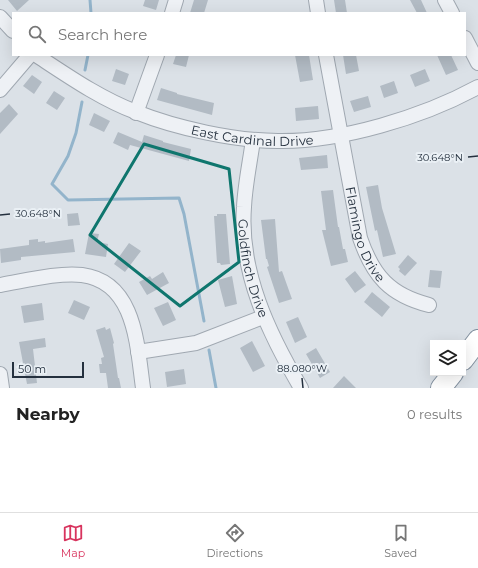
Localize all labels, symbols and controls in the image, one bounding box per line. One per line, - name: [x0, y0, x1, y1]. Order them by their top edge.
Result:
- search box: [12, 12, 466, 56]
- icon: search: [26, 23, 48, 45]
- text: Search here: [58, 25, 147, 44]
- street label: East Cardinal Drive: [190, 121, 314, 149]
- text: 30.648°N: [417, 151, 463, 164]
- street label: Flamingo Drive: [343, 185, 389, 285]
- text: 30.648°N: [15, 207, 61, 220]
- street label: Goldfinch Drive: [235, 219, 272, 320]
- map controls: [430, 340, 466, 376]
- button: layers: [430, 340, 466, 376]
- scale bar: [12, 360, 84, 379]
- text: 50 m: [18, 362, 46, 376]
- text: 88.080°W: [277, 362, 327, 375]
- text: Nearby: [16, 404, 80, 424]
- text: 0 results: [407, 406, 462, 422]
- tab: Map: [61, 522, 85, 560]
- tab: Directions: [207, 522, 263, 560]
- tab: Saved: [384, 522, 417, 560]

